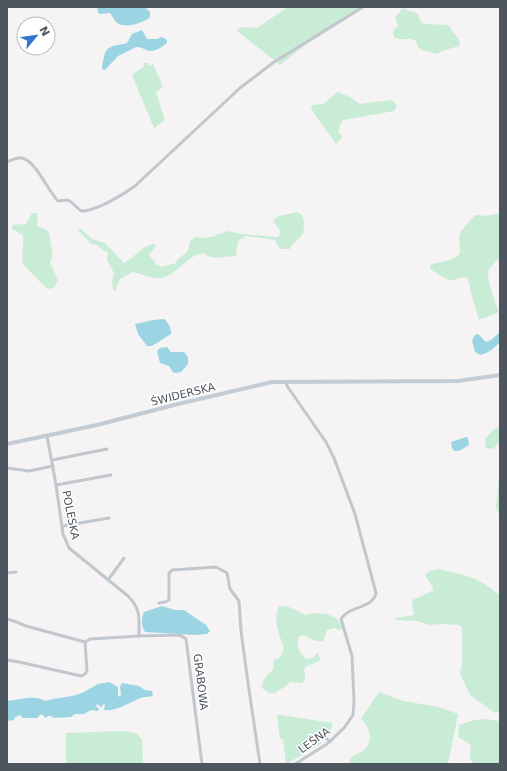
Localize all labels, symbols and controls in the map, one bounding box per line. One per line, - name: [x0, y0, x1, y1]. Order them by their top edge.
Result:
- north arrow: [16, 16, 56, 56]
- text: N: [36, 24, 52, 39]
- street label: ŚWIDERSKA: [150, 380, 217, 409]
- street label: POLESKA: [59, 489, 82, 541]
- street label: GRABOWA: [191, 653, 210, 712]
- street label: LEŚNA: [296, 724, 333, 756]

